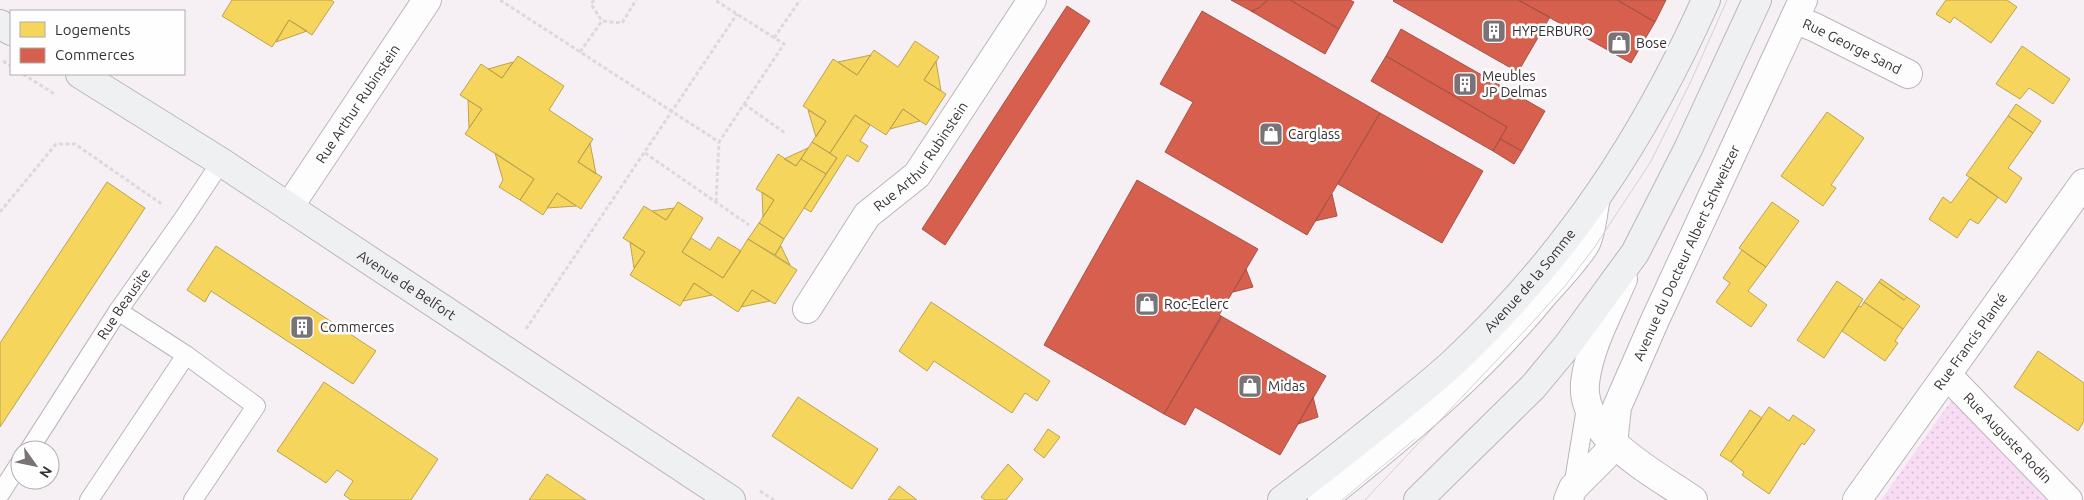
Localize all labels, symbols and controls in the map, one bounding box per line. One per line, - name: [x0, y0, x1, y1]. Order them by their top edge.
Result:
- legend: [10, 10, 185, 75]
- street label: Rue George Sand: [1800, 15, 1904, 77]
- building icon: HYPERBURO: [1481, 18, 1507, 44]
- text: Logements: [55, 21, 131, 38]
- place label: HYPERBURO: [1512, 23, 1593, 39]
- shop icon: Bose: [1606, 30, 1632, 56]
- place label: Bose: [1636, 35, 1667, 51]
- street label: Rue Arthur Rubinstein: [313, 41, 403, 166]
- text: Commerces: [55, 46, 135, 63]
- place label: Meubles JP Delmas: [1482, 68, 1547, 100]
- building icon: Meubles JP Delmas: [1452, 71, 1478, 97]
- street label: Rue Arthur Rubinstein: [870, 99, 971, 214]
- shop icon: Carglass: [1258, 121, 1284, 147]
- place label: Carglass: [1288, 126, 1340, 142]
- street label: Avenue du Docteur Albert Schweitzer: [1630, 142, 1743, 363]
- street label: Avenue de la Somme: [1481, 226, 1579, 335]
- street label: Avenue de Belfort: [355, 247, 459, 324]
- street label: Rue Beausite: [94, 266, 153, 342]
- street label: Rue Francis Planté: [1931, 290, 2011, 393]
- shop icon: Roc-Eclerc: [1134, 291, 1160, 317]
- place label: Roc-Eclerc: [1164, 296, 1229, 312]
- building icon: Commerces: [289, 314, 315, 340]
- place label: Commerces: [320, 319, 394, 335]
- shop icon: Midas: [1237, 373, 1263, 399]
- place label: Midas: [1268, 378, 1305, 394]
- street label: Rue Auguste Rodin: [1960, 389, 2055, 486]
- north arrow: [10, 440, 60, 490]
- text: N: [36, 463, 55, 481]

